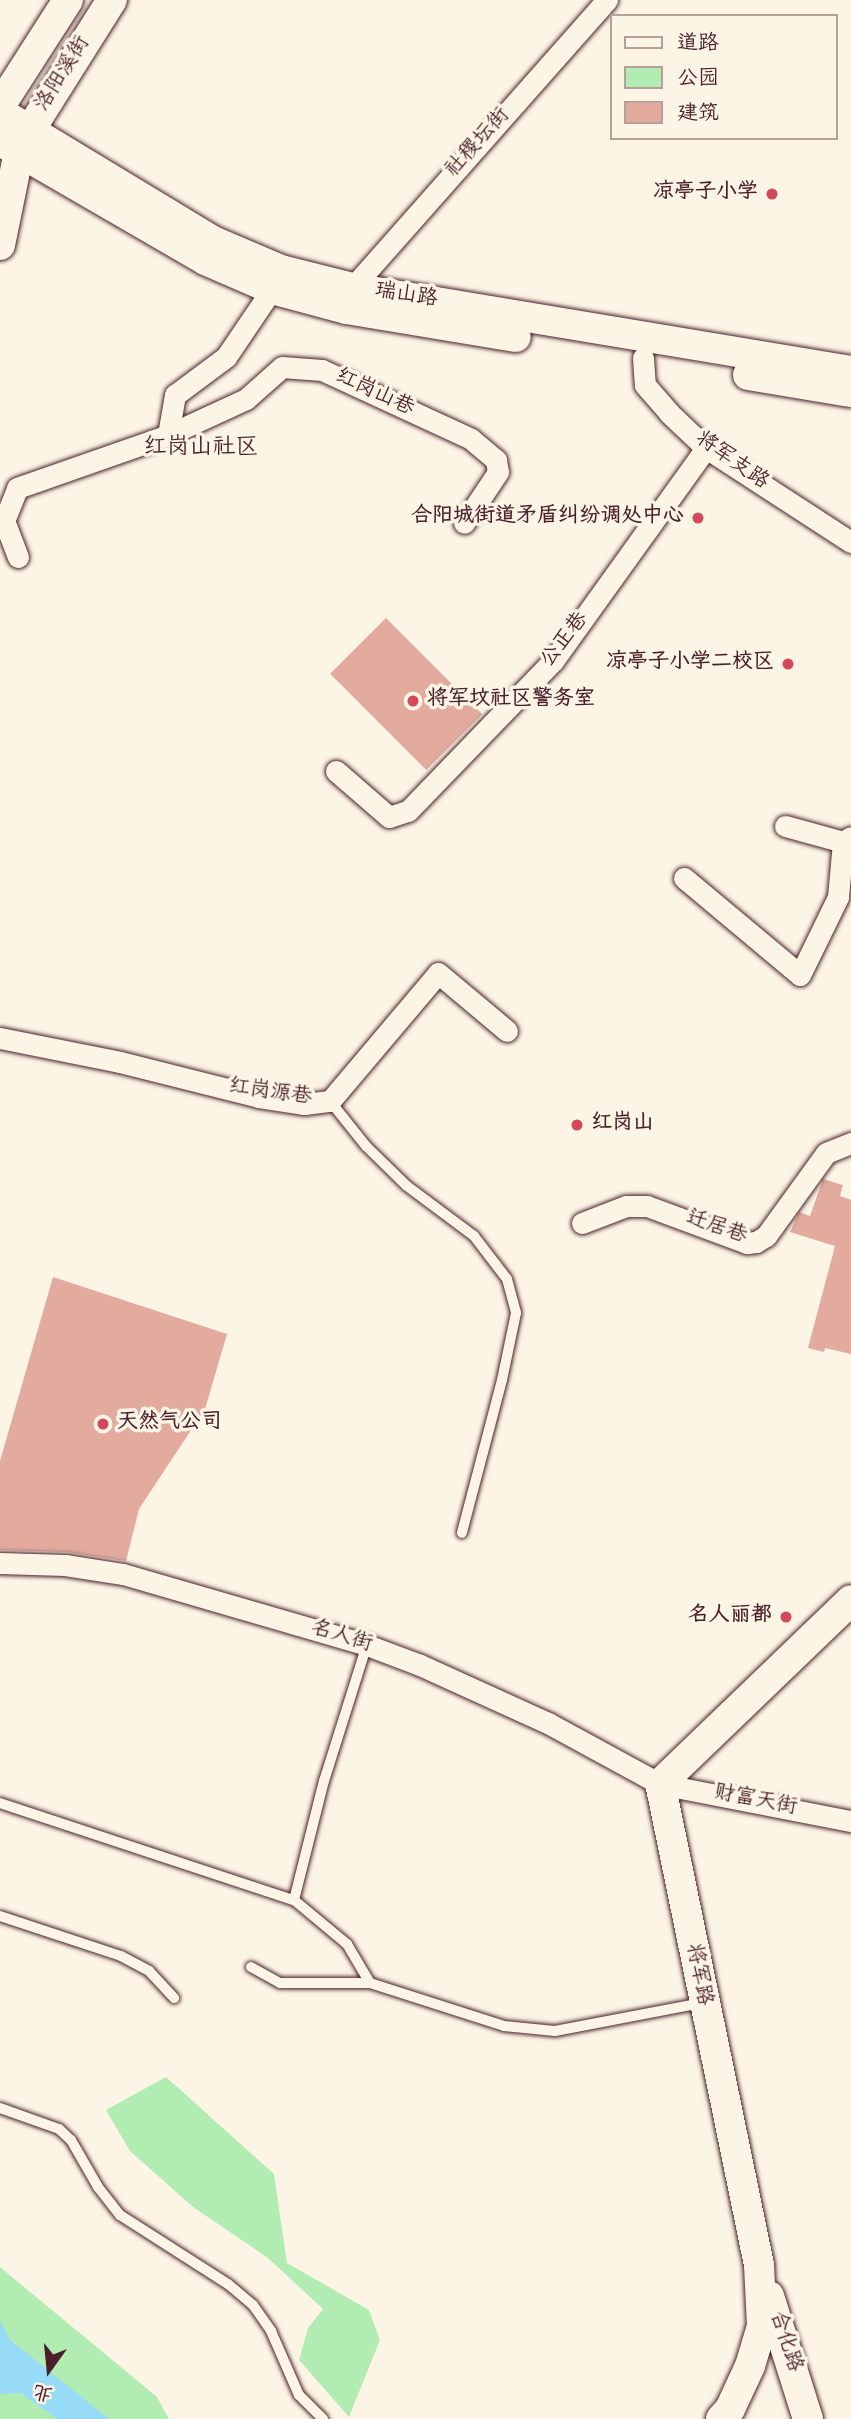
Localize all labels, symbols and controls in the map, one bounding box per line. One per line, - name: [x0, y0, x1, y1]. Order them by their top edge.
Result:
- legend: [610, 14, 837, 140]
- street label: 洛阳溪街: [31, 33, 97, 117]
- text: 道路: [677, 33, 719, 58]
- text: 公园: [677, 68, 719, 93]
- text: 建筑: [677, 103, 719, 128]
- street label: 社稷坛街: [442, 104, 516, 184]
- place label: 凉亭子小学: [653, 181, 758, 207]
- marker: 凉亭子小学: [764, 186, 780, 202]
- street label: 瑞山路: [373, 280, 439, 314]
- street label: 红岗山巷: [331, 365, 417, 423]
- street label: 将军支路: [689, 428, 773, 496]
- district label: 红岗山社区: [144, 435, 258, 463]
- place label: 合阳城街道矛盾纠纷调处中心: [411, 505, 684, 531]
- marker: 合阳城街道矛盾纠纷调处中心: [690, 510, 706, 526]
- street label: 公正巷: [537, 608, 595, 674]
- place label: 凉亭子小学二校区: [606, 651, 774, 677]
- marker: 凉亭子小学二校区: [780, 656, 796, 672]
- place label: 将军坟社区警务室: [427, 688, 595, 714]
- marker: 将军坟社区警务室: [405, 693, 421, 709]
- street label: 红岗源巷: [227, 1076, 313, 1112]
- place label: 红岗山: [591, 1112, 654, 1138]
- marker: 红岗山: [569, 1117, 585, 1133]
- street label: 迁居巷: [682, 1207, 750, 1251]
- place label: 天然气公司: [117, 1411, 222, 1437]
- marker: 天然气公司: [95, 1416, 111, 1432]
- place label: 名人丽都: [688, 1604, 772, 1630]
- marker: 名人丽都: [778, 1609, 794, 1625]
- street label: 名人街: [307, 1617, 375, 1659]
- street label: 财富天街: [711, 1782, 799, 1822]
- street label: 将军路: [679, 1942, 715, 2008]
- street label: 合化路: [762, 2308, 806, 2376]
- north arrow: [14, 2335, 84, 2405]
- text: 北: [31, 2377, 56, 2404]

